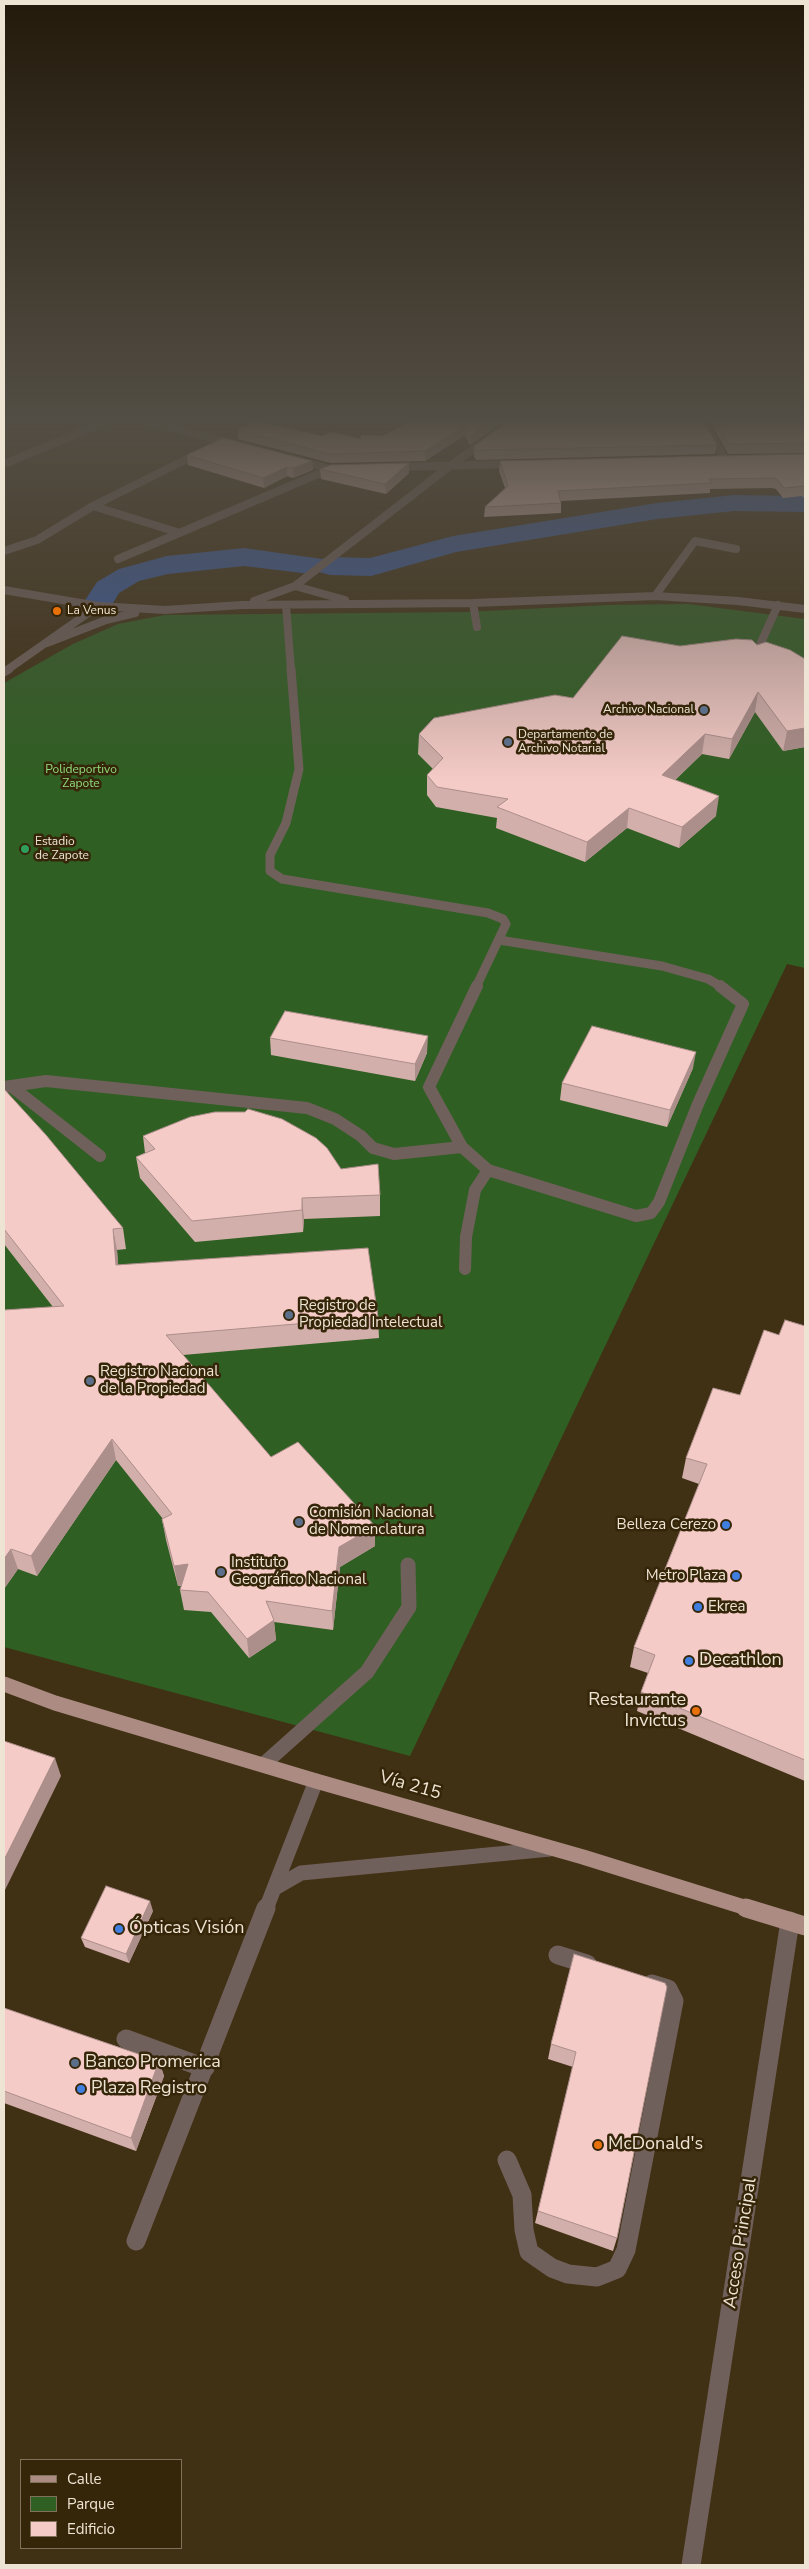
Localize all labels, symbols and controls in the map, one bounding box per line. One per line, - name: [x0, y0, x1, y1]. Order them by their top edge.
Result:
- place label: La Venus: [67, 604, 116, 618]
- marker: La Venus: [51, 605, 63, 617]
- place label: Archivo Nacional: [603, 703, 694, 717]
- marker: Archivo Nacional: [698, 704, 710, 716]
- place label: Departamento de Archivo Notarial: [518, 728, 613, 756]
- marker: Departamento de Archivo Notarial: [502, 736, 514, 748]
- park label: Polideportivo Zapote: [45, 763, 117, 791]
- place label: Estadio de Zapote: [35, 835, 89, 863]
- marker: Estadio de Zapote: [19, 843, 31, 855]
- place label: Registro de Propiedad Intelectual: [299, 1297, 442, 1332]
- marker: Registro de Propiedad Intelectual: [283, 1309, 295, 1321]
- place label: Registro Nacional de la Propiedad: [100, 1363, 219, 1398]
- marker: Registro Nacional de la Propiedad: [84, 1375, 96, 1387]
- place label: Comisión Nacional de Nomenclatura: [309, 1504, 433, 1539]
- marker: Comisión Nacional de Nomenclatura: [293, 1516, 305, 1528]
- place label: Belleza Cerezo: [617, 1516, 716, 1534]
- marker: Belleza Cerezo: [720, 1519, 732, 1531]
- place label: Instituto Geográfico Nacional: [231, 1554, 366, 1589]
- marker: Instituto Geográfico Nacional: [215, 1566, 227, 1578]
- place label: Metro Plaza: [646, 1567, 726, 1585]
- marker: Metro Plaza: [730, 1570, 742, 1582]
- place label: Ekrea: [708, 1598, 745, 1616]
- marker: Ekrea: [692, 1601, 704, 1613]
- place label: Decathlon: [699, 1650, 782, 1672]
- marker: Decathlon: [683, 1655, 695, 1667]
- place label: Restaurante Invictus: [588, 1690, 686, 1732]
- marker: Restaurante Invictus: [690, 1705, 702, 1717]
- street label: Vía 215: [377, 1767, 443, 1805]
- place label: Ópticas Visión: [129, 1918, 244, 1940]
- marker: Ópticas Visión: [113, 1923, 125, 1935]
- place label: Banco Promerica: [85, 2052, 221, 2074]
- marker: Banco Promerica: [69, 2057, 81, 2069]
- place label: Plaza Registro: [91, 2078, 207, 2100]
- marker: Plaza Registro: [75, 2083, 87, 2095]
- place label: McDonald's: [608, 2134, 703, 2156]
- marker: McDonald's: [592, 2139, 604, 2151]
- street label: Acceso Principal: [720, 2176, 762, 2310]
- legend: [20, 2459, 182, 2549]
- text: Calle: [67, 2469, 102, 2489]
- text: Parque: [67, 2494, 115, 2514]
- text: Edificio: [67, 2519, 115, 2539]

